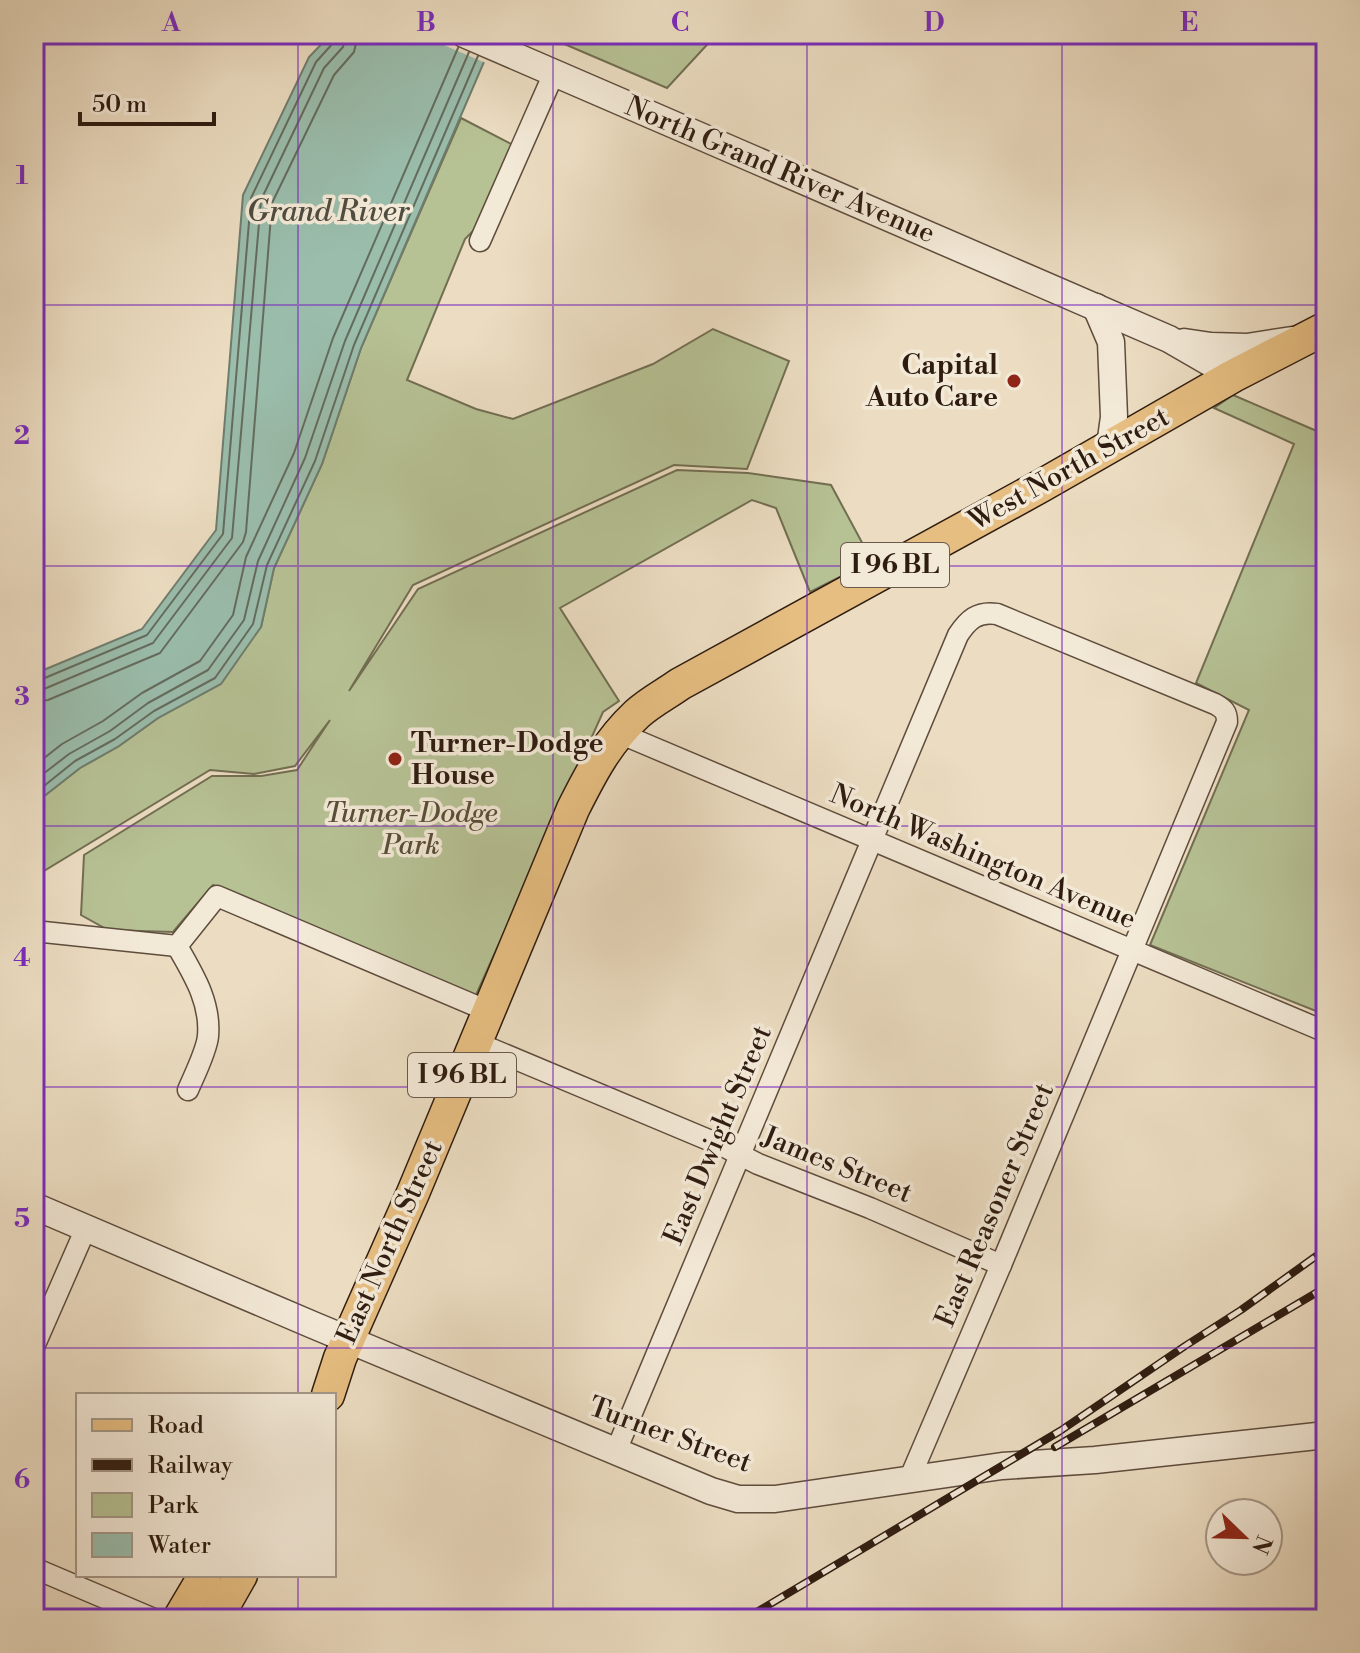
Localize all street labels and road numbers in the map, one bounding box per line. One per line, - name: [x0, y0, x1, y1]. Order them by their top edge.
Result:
- street label: North Grand River Avenue: [620, 89, 940, 251]
- street label: West North Street: [962, 399, 1175, 539]
- road number: I 96 BL: [841, 543, 949, 587]
- street label: North Washington Avenue: [825, 777, 1141, 937]
- street label: East Dwight Street: [656, 1020, 780, 1250]
- road number: I 96 BL: [408, 1053, 516, 1097]
- street label: East Reasoner Street: [928, 1078, 1062, 1332]
- street label: James Street: [756, 1119, 917, 1211]
- street label: East North Street: [329, 1135, 451, 1349]
- street label: Turner Street: [584, 1389, 756, 1481]

